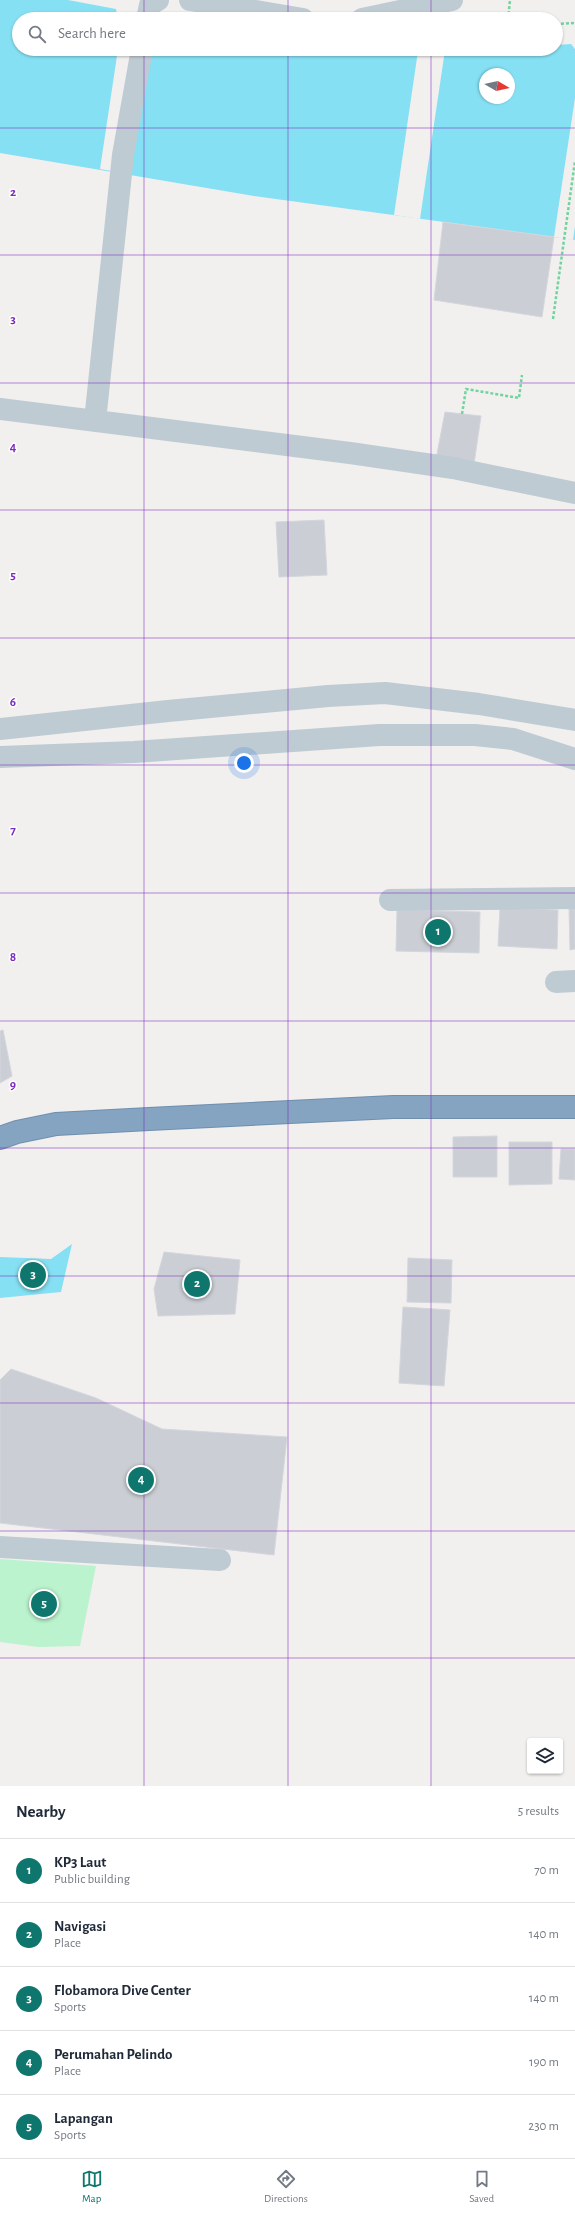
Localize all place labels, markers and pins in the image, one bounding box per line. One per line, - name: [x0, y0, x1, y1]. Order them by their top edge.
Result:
- pin: 1: [425, 917, 451, 947]
- pin: 3: [20, 1260, 46, 1290]
- pin: 2: [184, 1269, 210, 1299]
- pin: 4: [128, 1465, 154, 1495]
- pin: 5: [31, 1589, 57, 1619]

